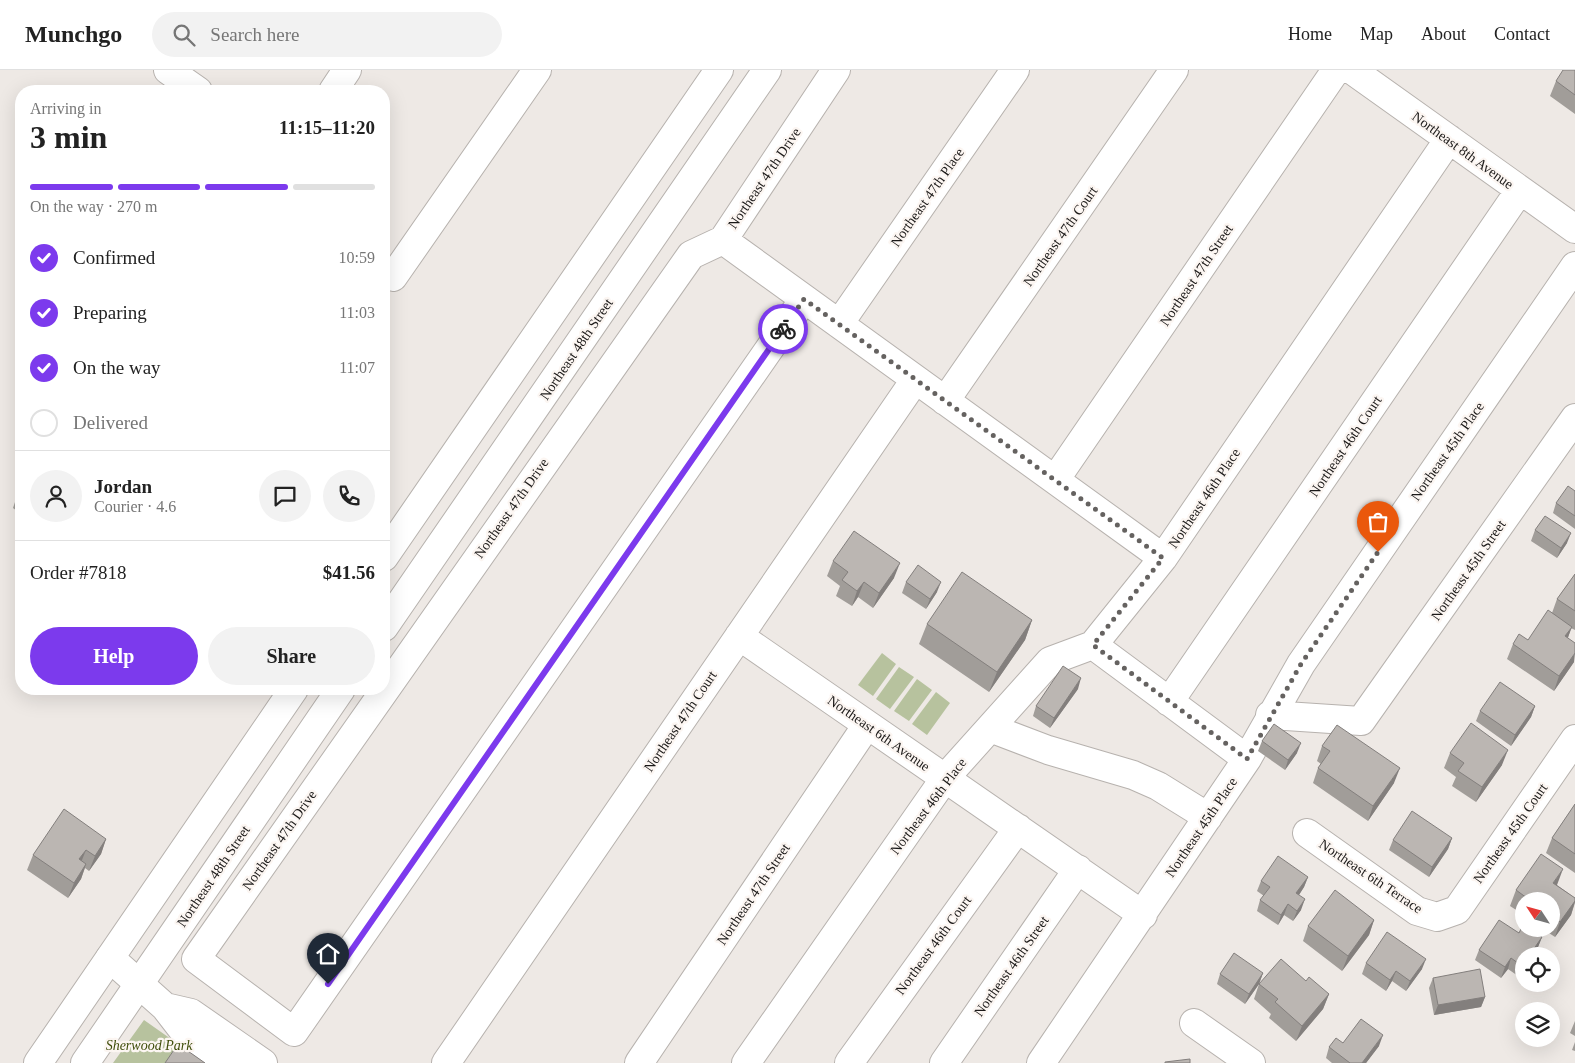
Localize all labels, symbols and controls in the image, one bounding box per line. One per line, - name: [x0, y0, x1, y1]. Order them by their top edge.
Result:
- search box: [152, 12, 502, 57]
- text: Munchgo: [25, 21, 122, 47]
- icon: search: [170, 21, 198, 49]
- text: Search here: [210, 24, 300, 45]
- text: Home: [1288, 24, 1332, 44]
- text: Map: [1360, 24, 1393, 44]
- text: About: [1421, 24, 1466, 44]
- text: Contact: [1494, 24, 1550, 44]
- text: Arriving in: [30, 100, 102, 117]
- street label: Northeast 8th Avenue: [1409, 109, 1516, 192]
- text: 11:15–11:20: [279, 117, 375, 138]
- text: 3 min: [30, 119, 107, 155]
- street label: Northeast 47th Drive: [725, 125, 804, 231]
- street label: Northeast 47th Place: [888, 145, 967, 249]
- street label: Northeast 47th Court: [1020, 183, 1101, 289]
- text: On the way · 270 m: [30, 198, 158, 215]
- street label: Northeast 47th Street: [1157, 222, 1236, 329]
- icon: check: [30, 244, 58, 272]
- text: Confirmed: [73, 247, 155, 268]
- text: 10:59: [339, 249, 375, 266]
- street label: Northeast 48th Street: [537, 296, 616, 403]
- icon: check: [30, 299, 58, 327]
- text: Preparing: [73, 302, 147, 323]
- text: 11:03: [339, 304, 375, 321]
- courier: [758, 304, 808, 354]
- icon: bike: [769, 315, 797, 343]
- icon: check: [30, 354, 58, 382]
- text: On the way: [73, 357, 161, 378]
- text: 11:07: [339, 359, 375, 376]
- street label: Northeast 46th Court: [1306, 393, 1385, 499]
- street label: Northeast 45th Place: [1408, 399, 1487, 503]
- text: Delivered: [73, 412, 148, 433]
- street label: Northeast 46th Place: [1166, 446, 1243, 551]
- street label: Northeast 47th Drive: [471, 456, 551, 561]
- button: person: [30, 470, 82, 522]
- button: chat: [259, 470, 311, 522]
- button: phone: [323, 470, 375, 522]
- text: Jordan: [94, 476, 152, 497]
- text: Courier · 4.6: [94, 498, 176, 515]
- pin: [1357, 501, 1399, 552]
- icon: bag: [1364, 508, 1392, 536]
- street label: Northeast 45th Street: [1428, 517, 1509, 623]
- text: Order #7818: [30, 562, 127, 583]
- text: $41.56: [323, 562, 375, 583]
- button: Help: [30, 627, 198, 685]
- button: Share: [208, 627, 375, 685]
- street label: Northeast 47th Court: [641, 668, 720, 774]
- street label: Northeast 6th Avenue: [825, 693, 933, 774]
- street label: Northeast 46th Place: [887, 755, 969, 857]
- street label: Northeast 45th Place: [1163, 775, 1240, 880]
- street label: Northeast 45th Court: [1470, 780, 1551, 886]
- street label: Northeast 47th Drive: [239, 788, 319, 893]
- street label: Northeast 48th Street: [174, 823, 253, 930]
- street label: Northeast 6th Terrace: [1316, 836, 1425, 916]
- street label: Northeast 47th Street: [714, 841, 793, 948]
- north arrow: [1515, 892, 1560, 938]
- map controls: [1515, 892, 1560, 1047]
- street label: Northeast 46th Court: [893, 893, 974, 998]
- street label: Northeast 46th Street: [971, 913, 1052, 1019]
- pin: [307, 933, 349, 984]
- icon: home: [314, 940, 342, 968]
- button: locate: [1515, 947, 1560, 992]
- button: layers: [1515, 1002, 1560, 1047]
- park label: Sherwood Park: [106, 1038, 193, 1053]

